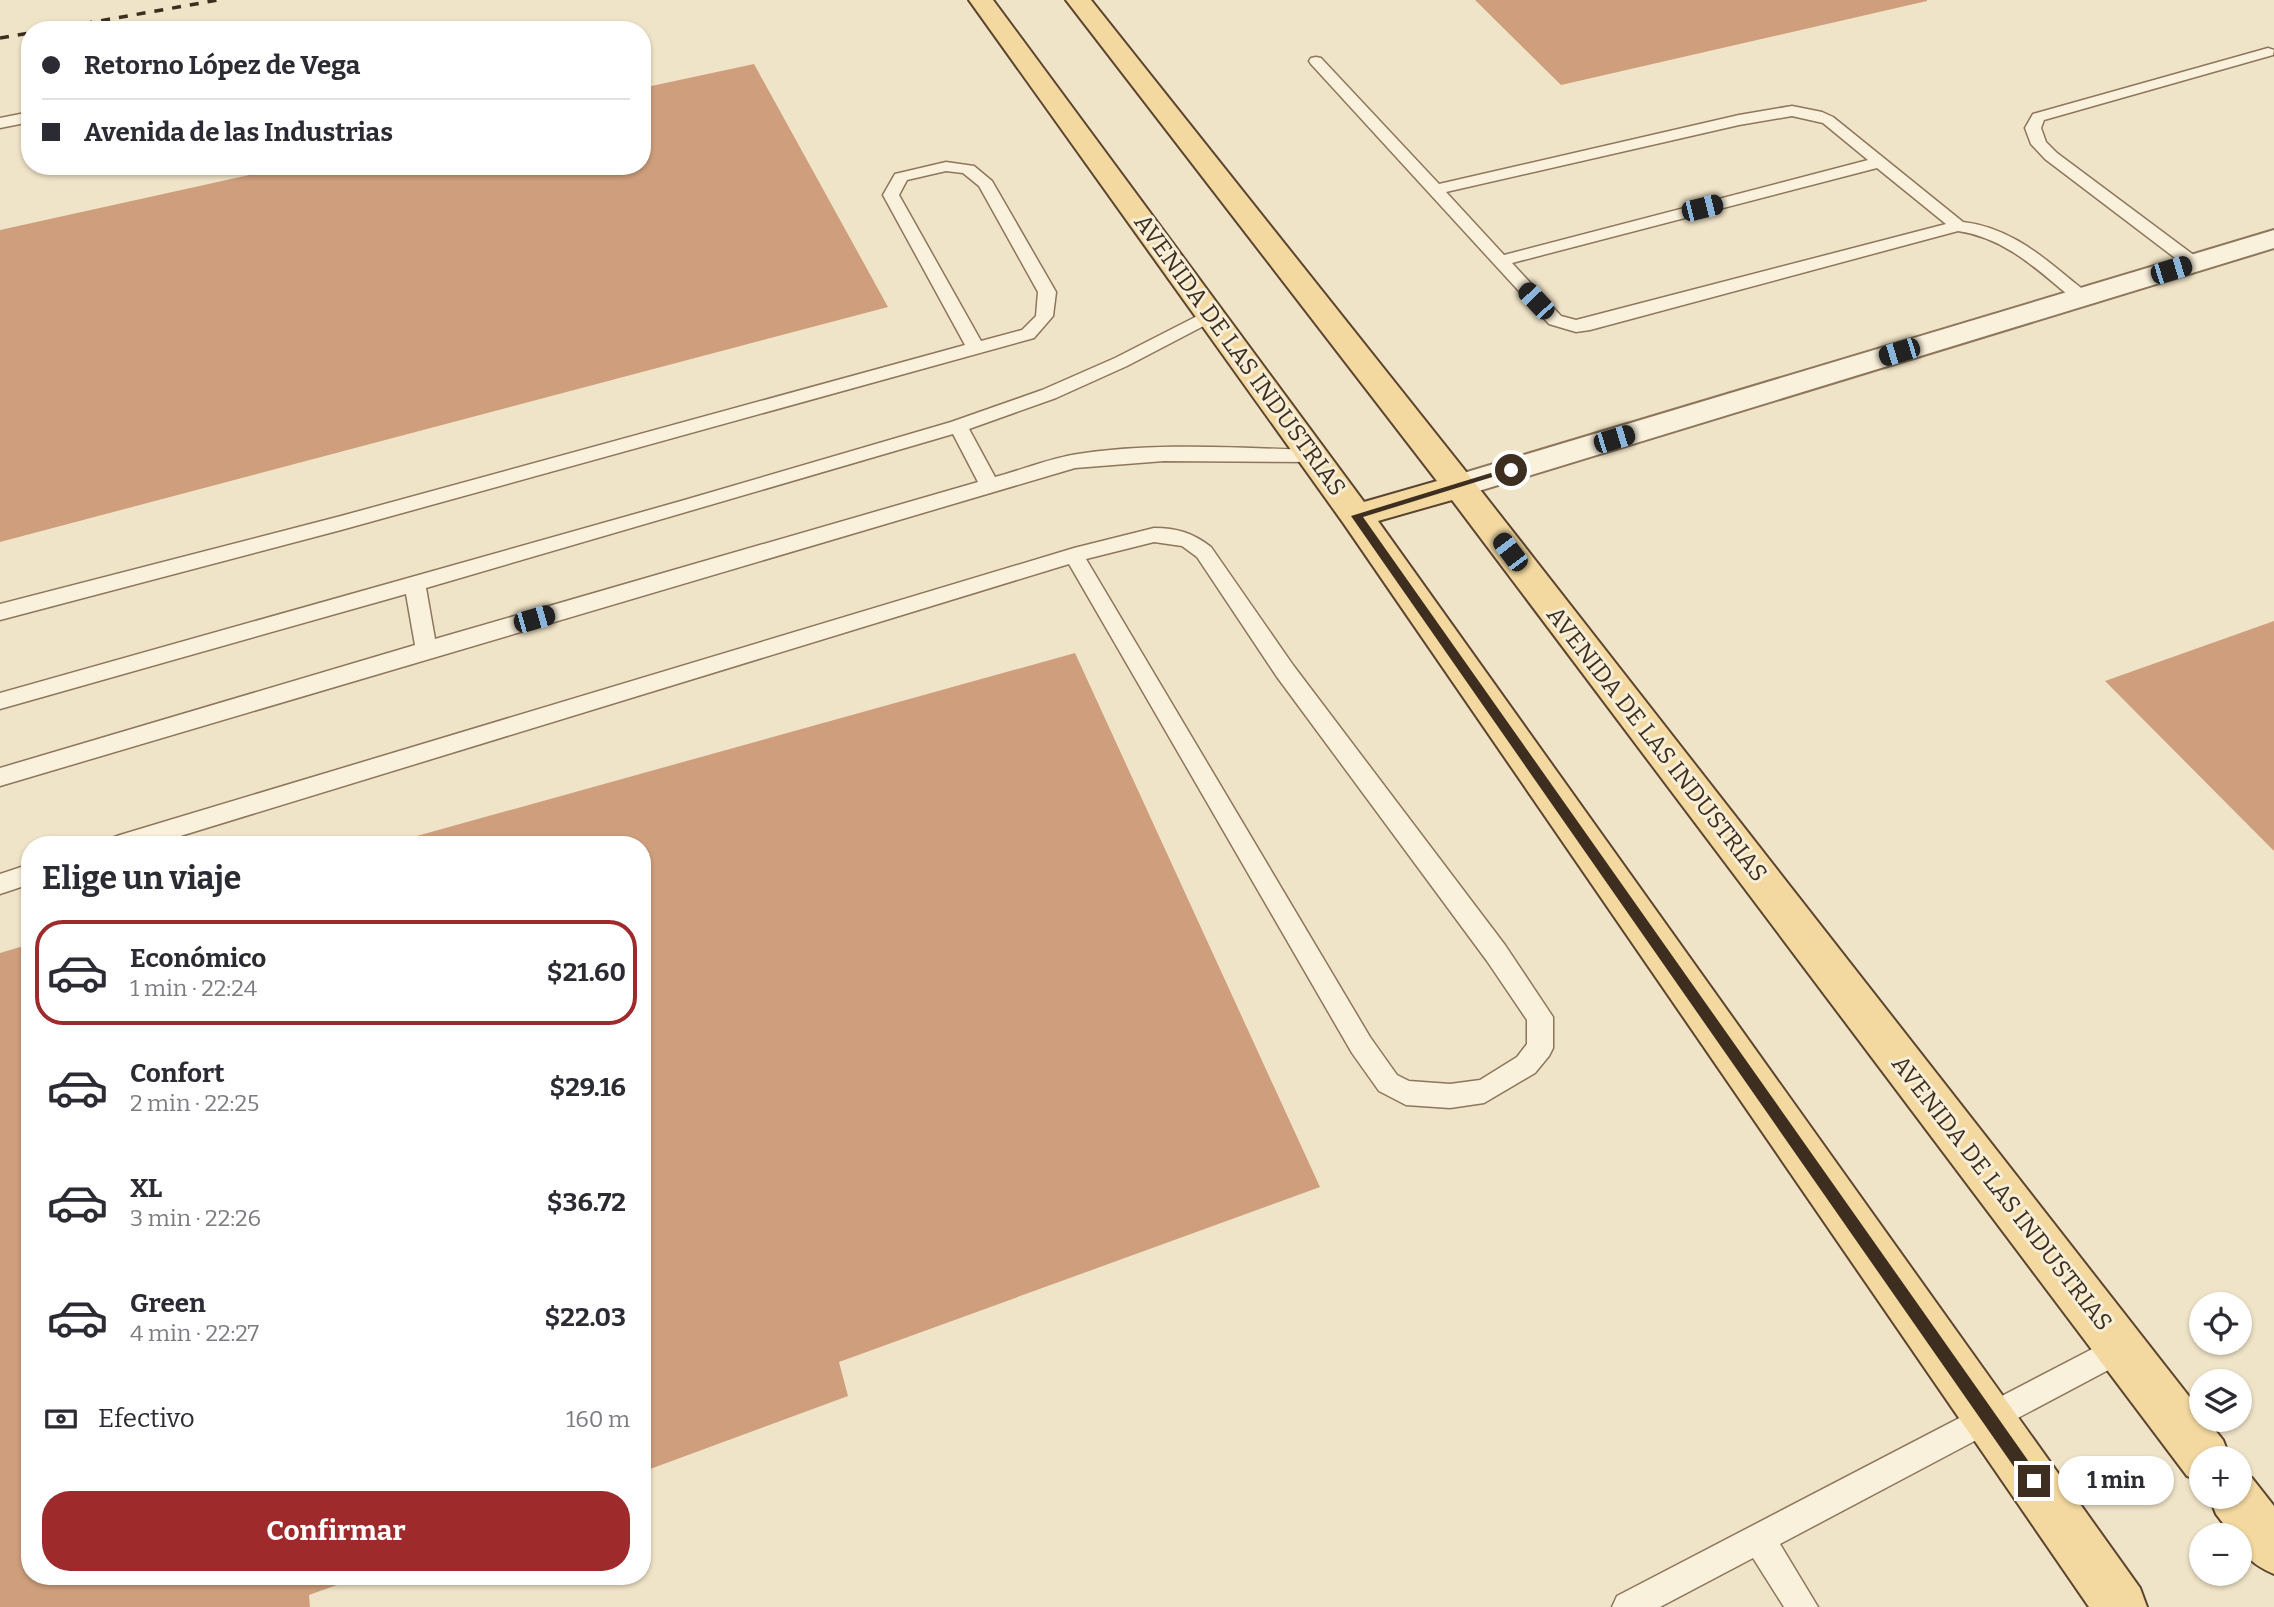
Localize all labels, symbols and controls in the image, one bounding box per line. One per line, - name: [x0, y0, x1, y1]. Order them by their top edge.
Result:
- text: Retorno López de Vega: [84, 50, 360, 81]
- text: Avenida de las Industrias: [84, 117, 393, 148]
- car: [1680, 193, 1725, 223]
- street label: AVENIDA DE LAS INDUSTRIAS: [1128, 209, 1352, 501]
- car: [2148, 254, 2195, 286]
- car: [1514, 278, 1559, 324]
- car: [1876, 336, 1923, 368]
- car: [1591, 423, 1638, 455]
- route start: [1495, 454, 1527, 486]
- car: [1489, 529, 1532, 575]
- street label: AVENIDA DE LAS INDUSTRIAS: [1541, 601, 1773, 887]
- car: [511, 603, 558, 635]
- text: Elige un viaje: [42, 859, 241, 897]
- icon: car: [46, 941, 109, 1004]
- text: Económico: [130, 943, 266, 974]
- text: $21.60: [547, 957, 626, 988]
- text: 1 min · 22:24: [130, 974, 257, 1002]
- street label: AVENIDA DE LAS INDUSTRIAS: [1886, 1050, 2118, 1336]
- icon: car: [46, 1056, 109, 1119]
- text: Confort: [130, 1058, 225, 1089]
- text: $29.16: [549, 1072, 626, 1103]
- text: 2 min · 22:25: [130, 1089, 259, 1117]
- icon: car: [46, 1171, 109, 1234]
- text: XL: [130, 1173, 162, 1204]
- text: $36.72: [547, 1187, 626, 1218]
- text: 3 min · 22:26: [130, 1204, 261, 1232]
- icon: car: [46, 1286, 109, 1349]
- text: Green: [130, 1288, 206, 1319]
- map controls: [2189, 1292, 2252, 1586]
- button: locate: [2189, 1292, 2252, 1355]
- text: $22.03: [545, 1302, 626, 1333]
- text: 4 min · 22:27: [130, 1319, 259, 1347]
- button: layers: [2189, 1369, 2252, 1432]
- icon: cash: [42, 1400, 80, 1438]
- text: Efectivo: [98, 1403, 195, 1434]
- text: 160 m: [566, 1405, 630, 1433]
- button: +: [2189, 1446, 2252, 1509]
- callout: 1 min: [2058, 1456, 2174, 1506]
- route end: [2018, 1465, 2050, 1497]
- text: 1 min: [2087, 1466, 2145, 1494]
- button: Confirmar: [42, 1491, 630, 1571]
- button: −: [2189, 1523, 2252, 1586]

